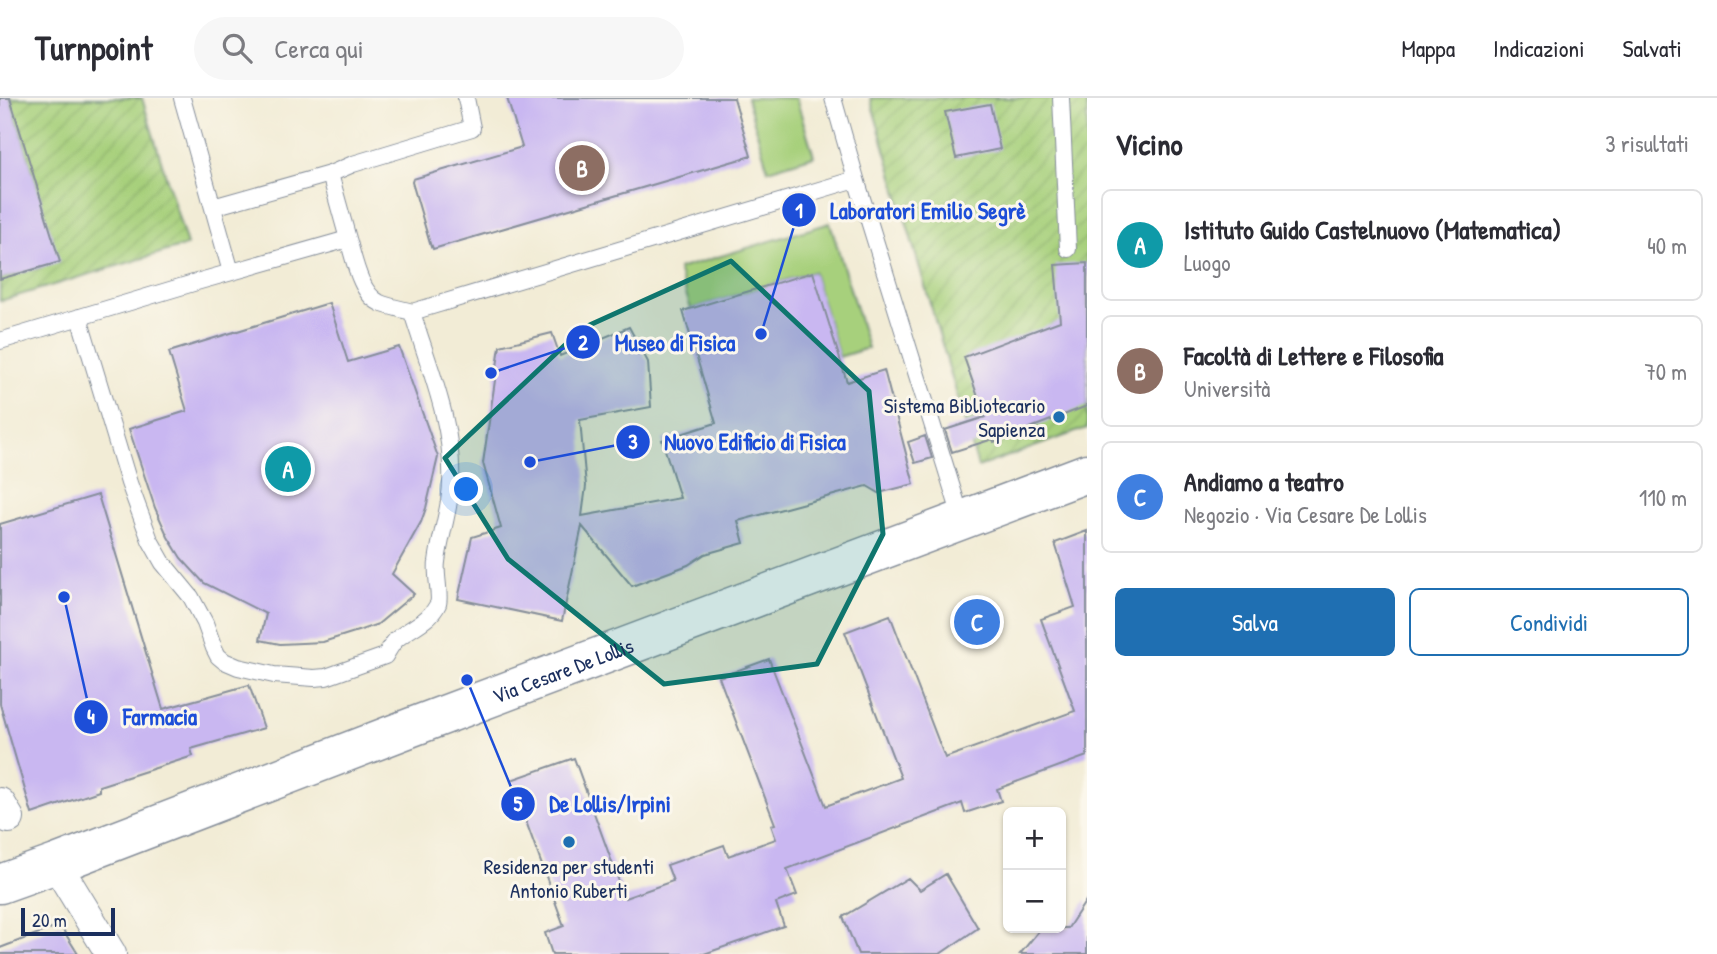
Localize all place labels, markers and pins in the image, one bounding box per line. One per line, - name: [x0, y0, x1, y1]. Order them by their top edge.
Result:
- pin: B: [559, 142, 605, 194]
- callout: Laboratori Emilio Segrè: [781, 188, 1039, 232]
- callout: Museo di Fisica: [566, 320, 750, 364]
- place label: Sistema Bibliotecario Sapienza: [884, 391, 1045, 444]
- marker: Sistema Bibliotecario Sapienza: [1051, 409, 1067, 425]
- callout: Nuovo Edificio di Fisica: [615, 420, 860, 464]
- pin: A: [265, 443, 311, 495]
- pin: C: [954, 596, 1000, 648]
- callout: Farmacia: [74, 695, 211, 739]
- callout: De Lollis/Irpini: [500, 782, 685, 826]
- marker: Residenza per studenti Antonio Ruberti: [561, 834, 577, 850]
- place label: Residenza per studenti Antonio Ruberti: [484, 852, 654, 905]

